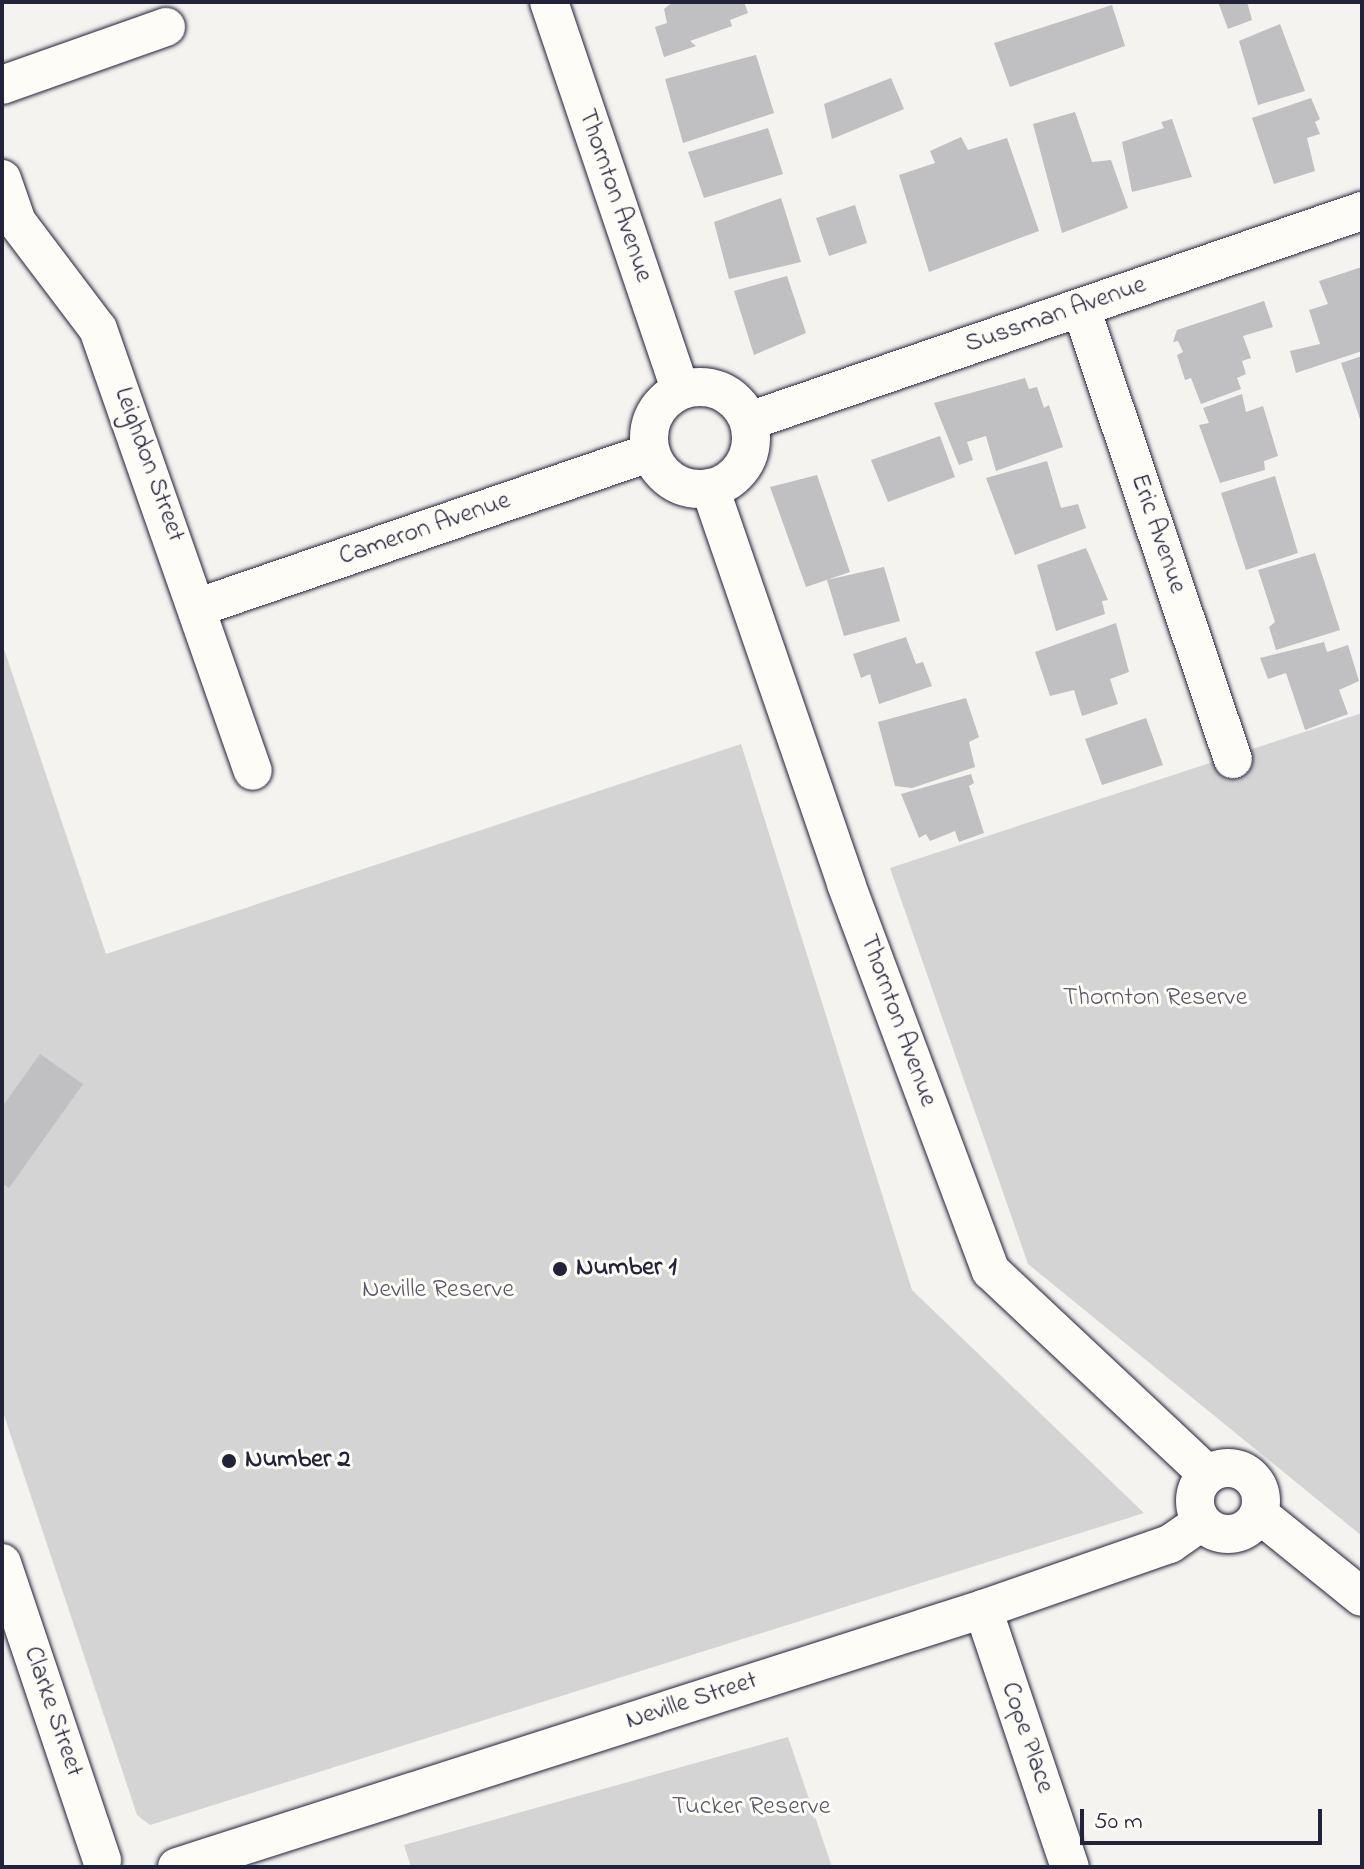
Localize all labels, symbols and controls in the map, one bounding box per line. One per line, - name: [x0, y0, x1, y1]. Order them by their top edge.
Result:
- street label: Thornton Avenue: [570, 105, 658, 287]
- street label: Sussman Avenue: [961, 270, 1151, 362]
- street label: Leighdon Street: [106, 384, 190, 546]
- street label: Eric Avenue: [1122, 470, 1192, 598]
- street label: Cameron Avenue: [335, 486, 515, 574]
- street label: Thornton Avenue: [851, 931, 943, 1111]
- park label: Thornton Reserve: [1063, 983, 1247, 1015]
- place label: Number 1: [576, 1253, 677, 1285]
- marker: Number 1: [551, 1260, 569, 1278]
- park label: Neville Reserve: [362, 1275, 514, 1307]
- place label: Number 2: [245, 1445, 350, 1477]
- marker: Number 2: [220, 1452, 238, 1470]
- street label: Clarke Street: [15, 1643, 89, 1781]
- street label: Neville Street: [622, 1666, 762, 1738]
- street label: Cope Place: [993, 1678, 1059, 1798]
- park label: Tucker Reserve: [672, 1792, 830, 1824]
- scale bar: [1084, 1793, 1326, 1843]
- text: 50 m: [1094, 1805, 1143, 1840]

